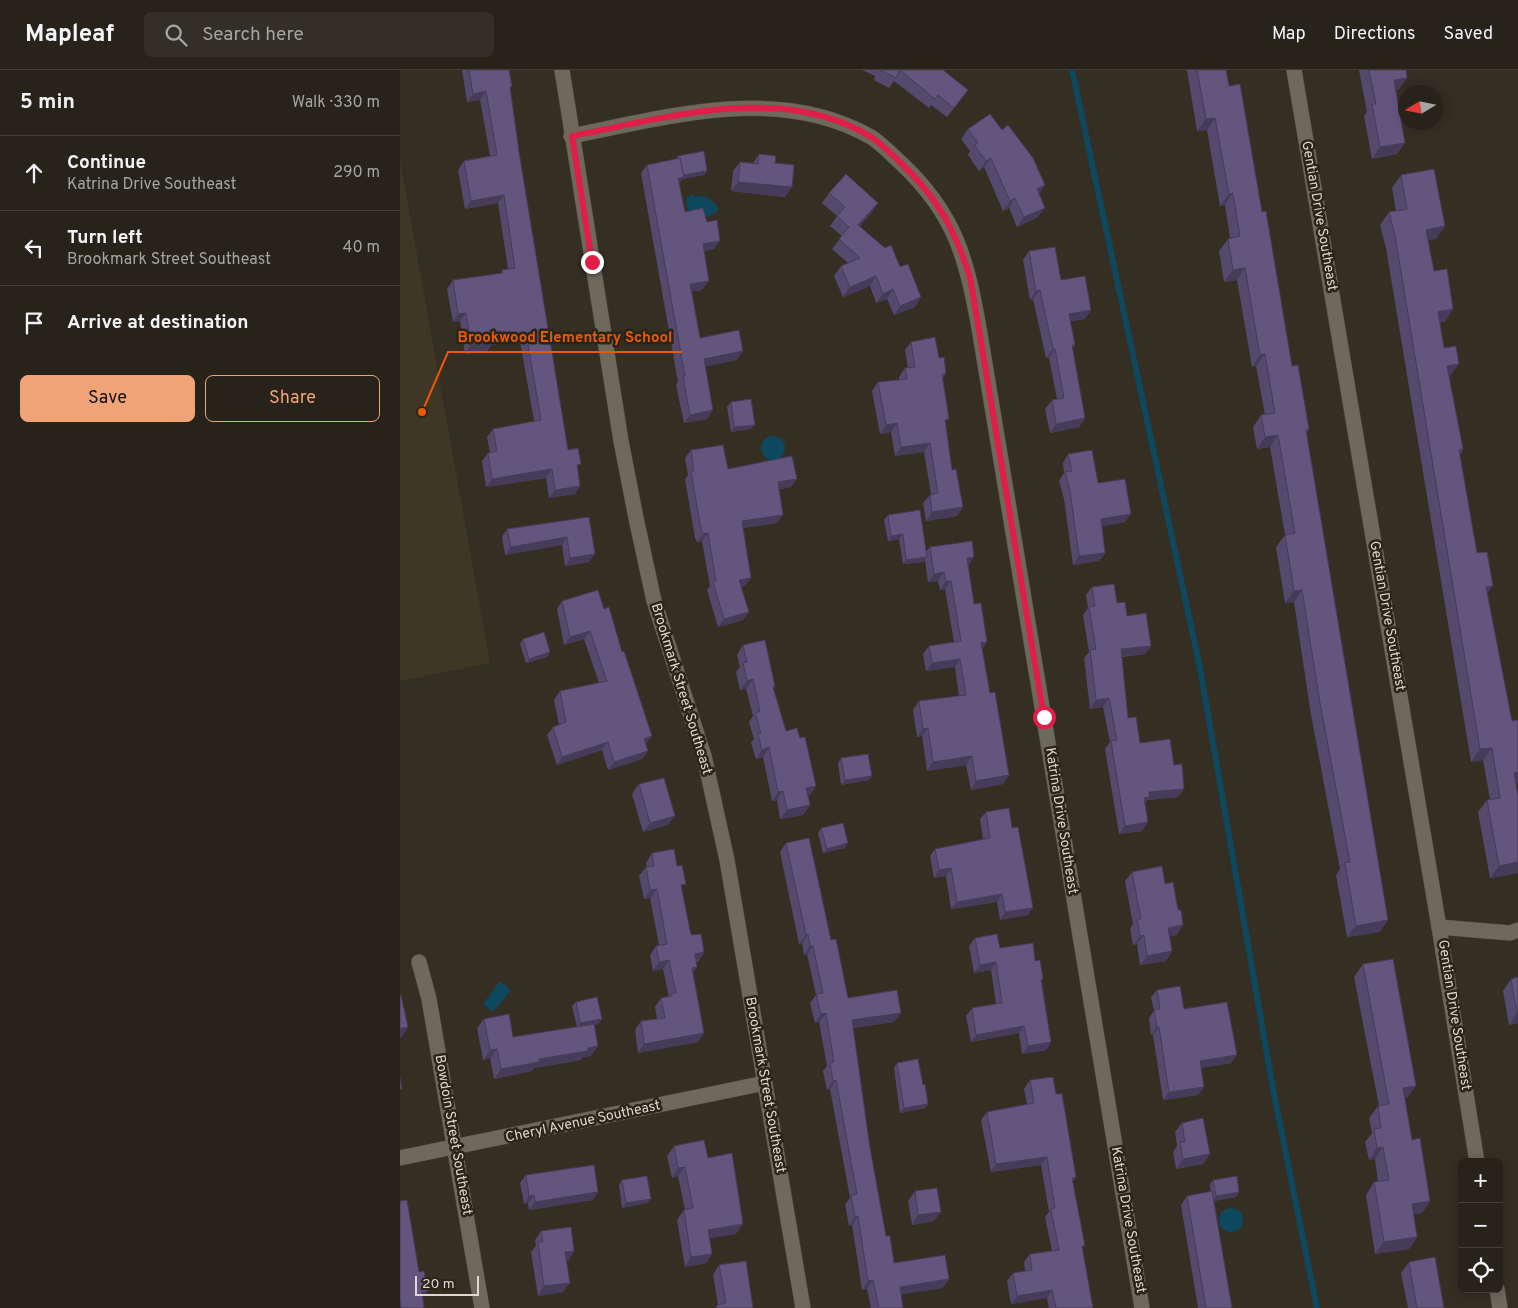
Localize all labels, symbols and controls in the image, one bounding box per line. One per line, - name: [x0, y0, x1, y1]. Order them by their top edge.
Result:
- search box: [144, 12, 494, 57]
- text: Mapleaf: [25, 20, 114, 50]
- icon: search: [162, 21, 190, 49]
- text: Search here: [202, 23, 304, 47]
- text: Map: [1272, 23, 1306, 46]
- text: Directions: [1334, 23, 1416, 46]
- text: Saved: [1444, 23, 1493, 46]
- north arrow: [1398, 85, 1443, 130]
- text: 5 min: [20, 89, 75, 116]
- text: Walk · 330 m: [292, 93, 380, 113]
- street label: Gentian Drive Southeast: [1297, 140, 1341, 292]
- text: Continue: [67, 151, 146, 175]
- icon: ahead: [20, 159, 48, 187]
- text: 290 m: [333, 163, 380, 183]
- text: Katrina Drive Southeast: [67, 175, 237, 195]
- text: Turn left: [67, 226, 143, 250]
- icon: left: [20, 234, 48, 262]
- text: 40 m: [342, 238, 380, 258]
- text: Brookmark Street Southeast: [67, 250, 271, 270]
- route end: [581, 251, 604, 274]
- icon: arrive: [20, 309, 48, 337]
- text: Arrive at destination: [67, 311, 248, 335]
- callout: Brookwood Elementary School: [448, 322, 682, 352]
- text: Brookwood Elementary School: [458, 329, 672, 348]
- button: Save: [20, 375, 195, 422]
- button: Share: [205, 375, 380, 422]
- street label: Gentian Drive Southeast: [1365, 540, 1409, 692]
- street label: Brookmark Street Southeast: [647, 601, 715, 777]
- route start: [1033, 706, 1056, 729]
- street label: Katrina Drive Southeast: [1041, 746, 1081, 896]
- street label: Gentian Drive Southeast: [1434, 939, 1474, 1091]
- street label: Brookmark Street Southeast: [741, 996, 789, 1174]
- street label: Bowdoin Street Southeast: [431, 1053, 475, 1217]
- street label: Cheryl Avenue Southeast: [504, 1097, 662, 1147]
- street label: Katrina Drive Southeast: [1107, 1145, 1149, 1295]
- map controls: [1458, 1158, 1503, 1293]
- button: +: [1458, 1158, 1503, 1203]
- button: −: [1458, 1203, 1503, 1248]
- button: locate: [1458, 1248, 1503, 1293]
- scale bar: [415, 1273, 479, 1296]
- text: 20 m: [422, 1276, 455, 1293]

